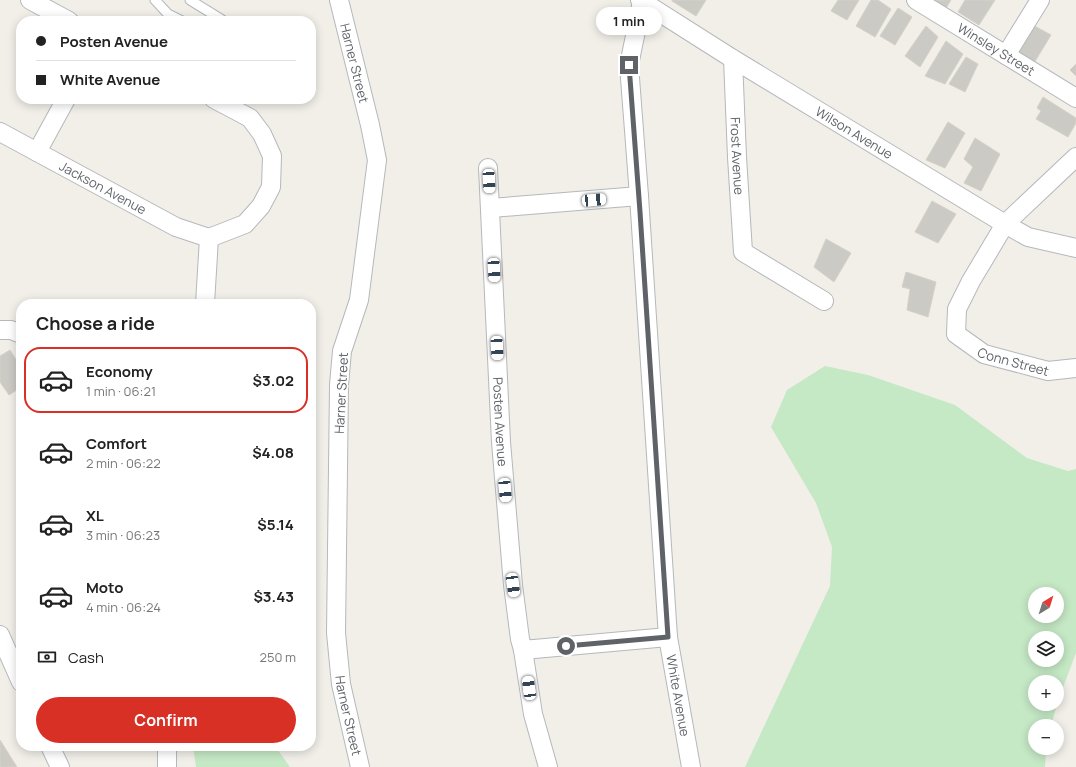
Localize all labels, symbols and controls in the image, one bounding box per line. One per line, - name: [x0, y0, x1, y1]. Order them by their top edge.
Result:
- callout: 1 min: [596, 7, 662, 35]
- text: 1 min: [613, 12, 645, 30]
- street label: Winsley Street: [954, 19, 1038, 80]
- street label: Harner Street: [336, 21, 373, 105]
- text: Posten Avenue: [60, 31, 168, 52]
- route end: [620, 56, 638, 74]
- text: White Avenue: [60, 69, 160, 90]
- street label: Wilson Avenue: [812, 102, 897, 163]
- street label: Frost Avenue: [726, 117, 748, 196]
- street label: Jackson Avenue: [56, 157, 150, 219]
- car: [482, 169, 496, 193]
- car: [582, 193, 606, 207]
- car: [487, 258, 501, 282]
- text: Choose a ride: [36, 311, 155, 335]
- car: [490, 336, 504, 360]
- street label: Conn Street: [974, 343, 1051, 380]
- street label: Harner Street: [330, 352, 352, 434]
- text: Economy: [86, 361, 153, 382]
- icon: car: [38, 362, 74, 398]
- text: $3.02: [253, 370, 294, 391]
- street label: Posten Avenue: [489, 377, 512, 468]
- text: 1 min · 06:21: [86, 382, 156, 400]
- text: Comfort: [86, 433, 147, 454]
- icon: car: [38, 434, 74, 470]
- text: $4.08: [252, 442, 294, 463]
- text: 2 min · 06:22: [86, 454, 161, 472]
- car: [498, 478, 512, 502]
- text: XL: [86, 505, 104, 526]
- icon: car: [38, 506, 74, 542]
- text: $5.14: [257, 514, 294, 535]
- text: 3 min · 06:23: [86, 526, 160, 544]
- car: [505, 572, 521, 598]
- text: Moto: [86, 577, 123, 598]
- icon: car: [38, 578, 74, 614]
- text: $3.43: [253, 586, 294, 607]
- north arrow: [1028, 587, 1064, 623]
- map controls: [1028, 587, 1064, 755]
- text: 4 min · 06:24: [86, 598, 161, 616]
- button: layers: [1028, 631, 1064, 667]
- route start: [557, 637, 575, 655]
- icon: cash: [36, 646, 58, 668]
- text: Cash: [68, 647, 104, 668]
- text: 250 m: [260, 648, 296, 666]
- street label: White Avenue: [662, 653, 694, 738]
- street label: Harner Street: [331, 675, 366, 757]
- car: [521, 675, 537, 701]
- button: +: [1028, 675, 1064, 711]
- button: Confirm: [36, 697, 296, 743]
- button: −: [1028, 719, 1064, 755]

